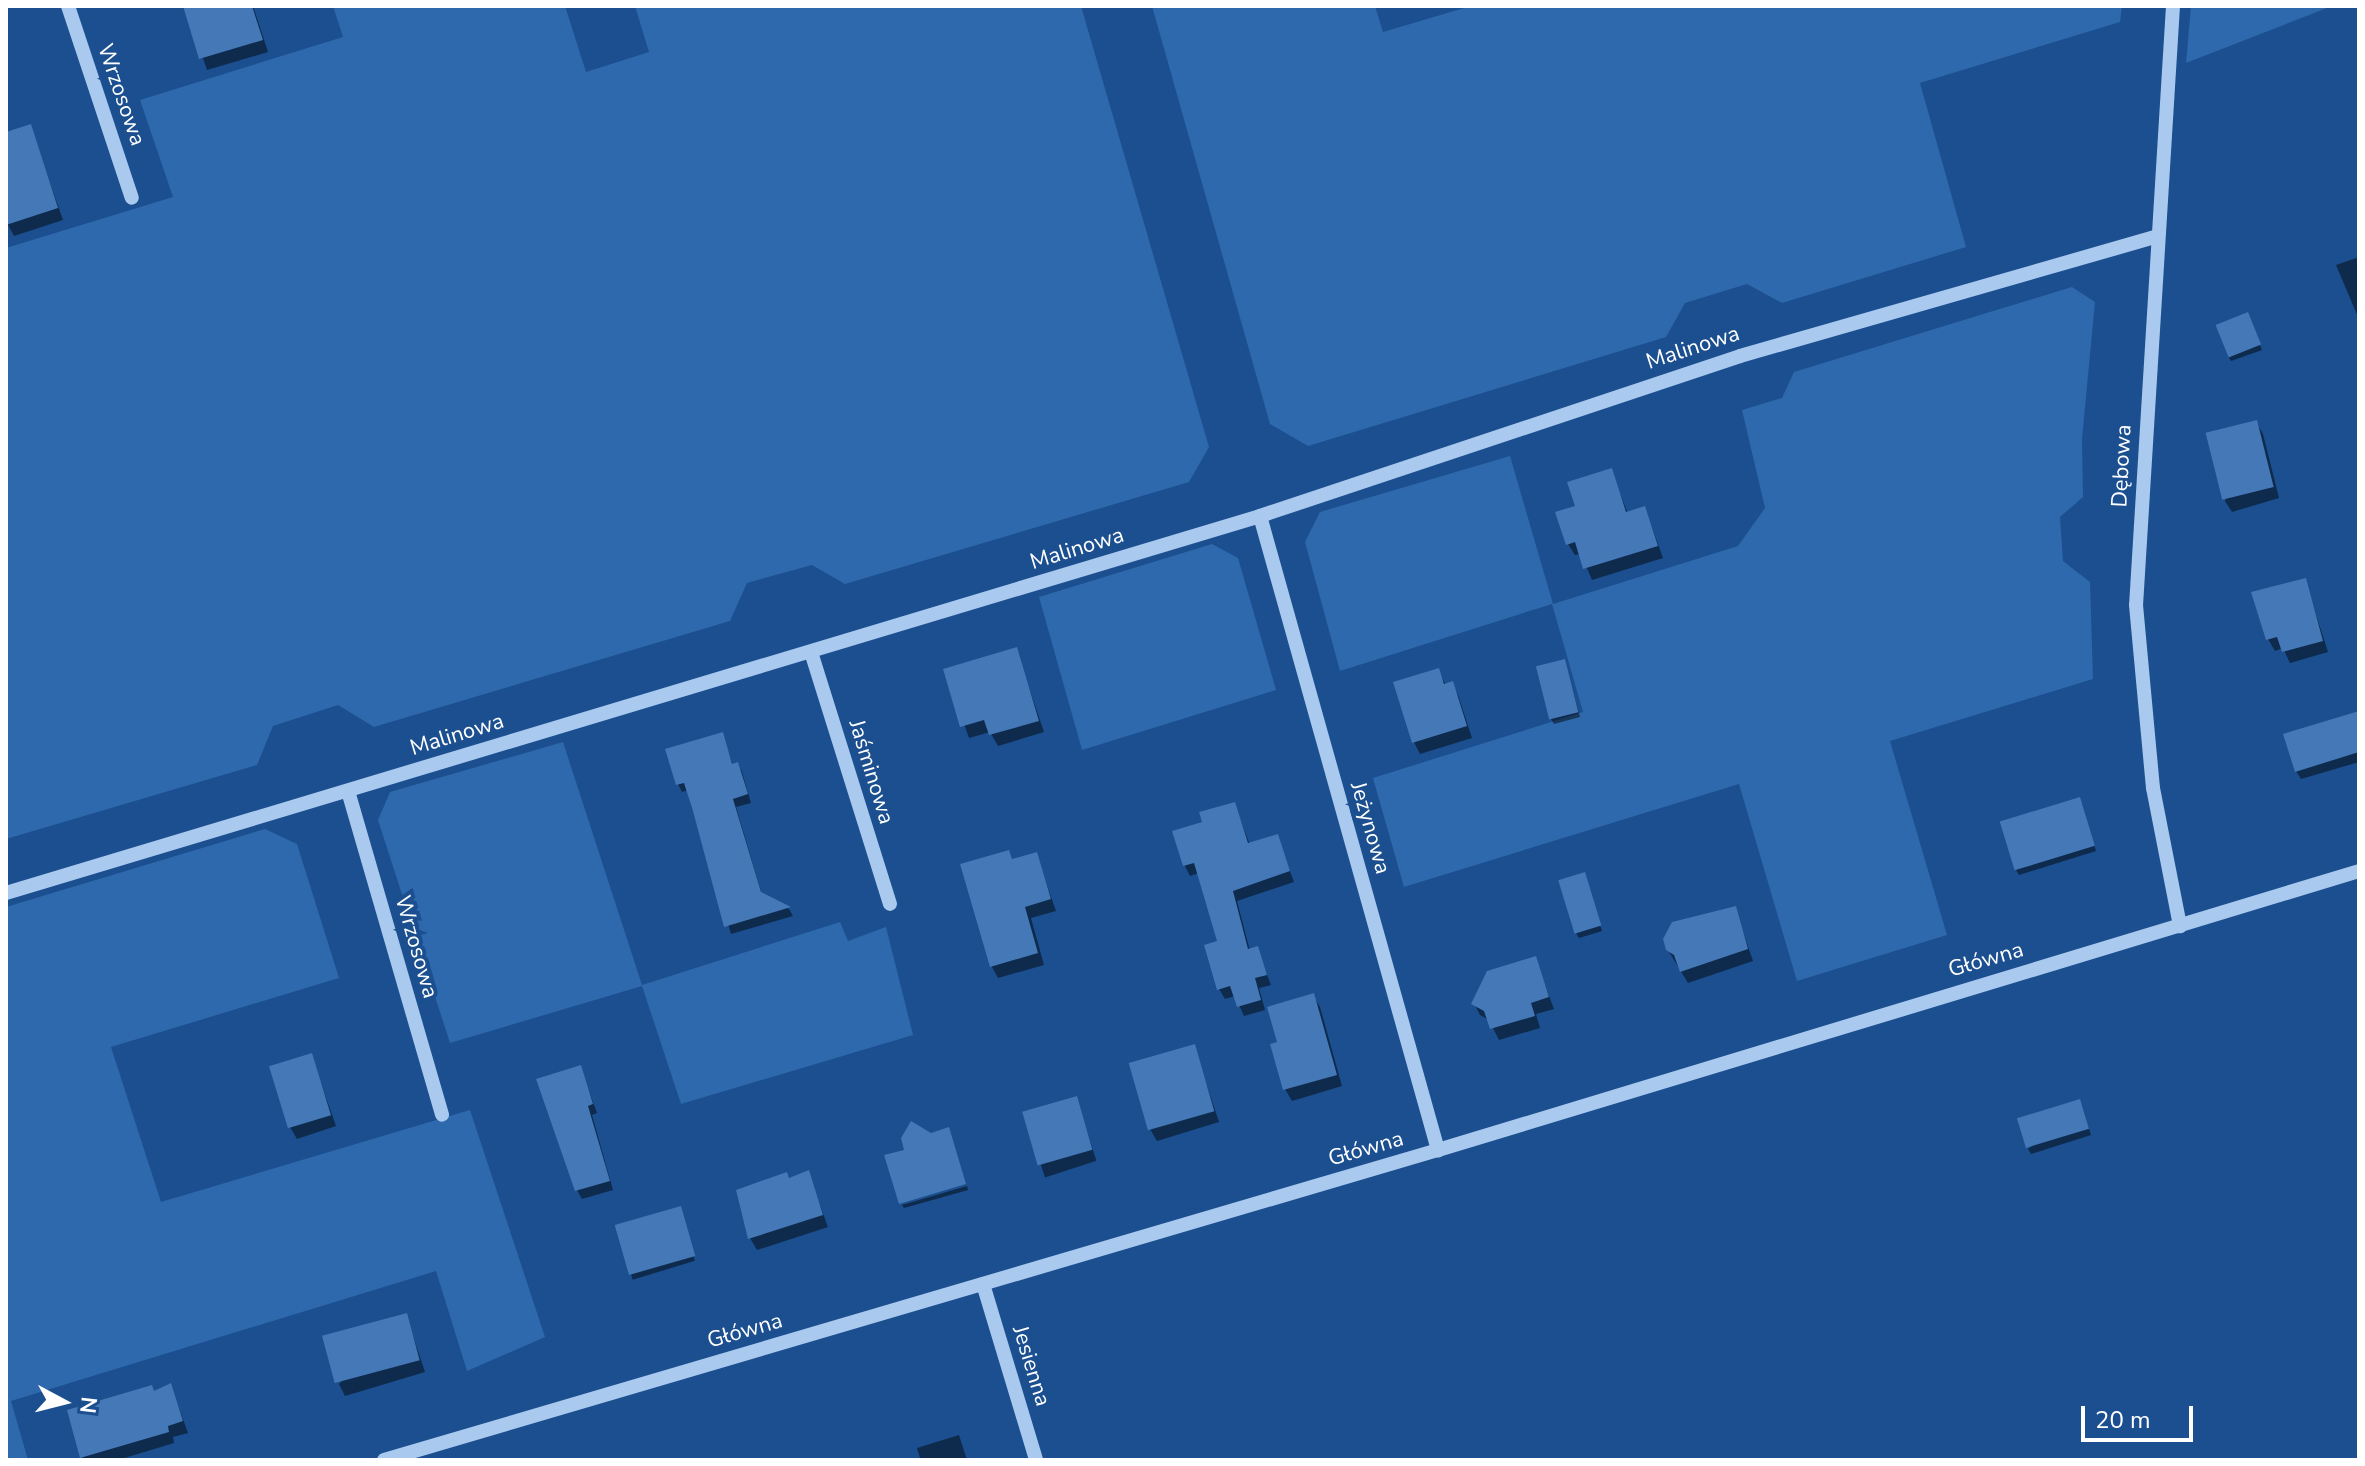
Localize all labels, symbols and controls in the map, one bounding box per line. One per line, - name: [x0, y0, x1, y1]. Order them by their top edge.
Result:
- street label: Wrzosowa: [91, 41, 151, 149]
- street label: Malinowa: [1643, 321, 1743, 375]
- street label: Dębowa: [2107, 424, 2137, 508]
- street label: Malinowa: [1027, 522, 1127, 576]
- street label: Malinowa: [407, 708, 507, 762]
- street label: Jaśminowa: [843, 717, 899, 827]
- street label: Jeżynowa: [1344, 779, 1396, 877]
- street label: Wrzosowa: [389, 893, 443, 1001]
- street label: Główna: [1945, 937, 2027, 983]
- street label: Główna: [1325, 1126, 1407, 1172]
- street label: Główna: [704, 1308, 786, 1354]
- street label: Jesienna: [1006, 1323, 1056, 1409]
- north arrow: [24, 1362, 104, 1442]
- scale bar: [2085, 1390, 2197, 1440]
- text: N: [72, 1395, 104, 1415]
- text: 20 m: [2095, 1404, 2151, 1436]

